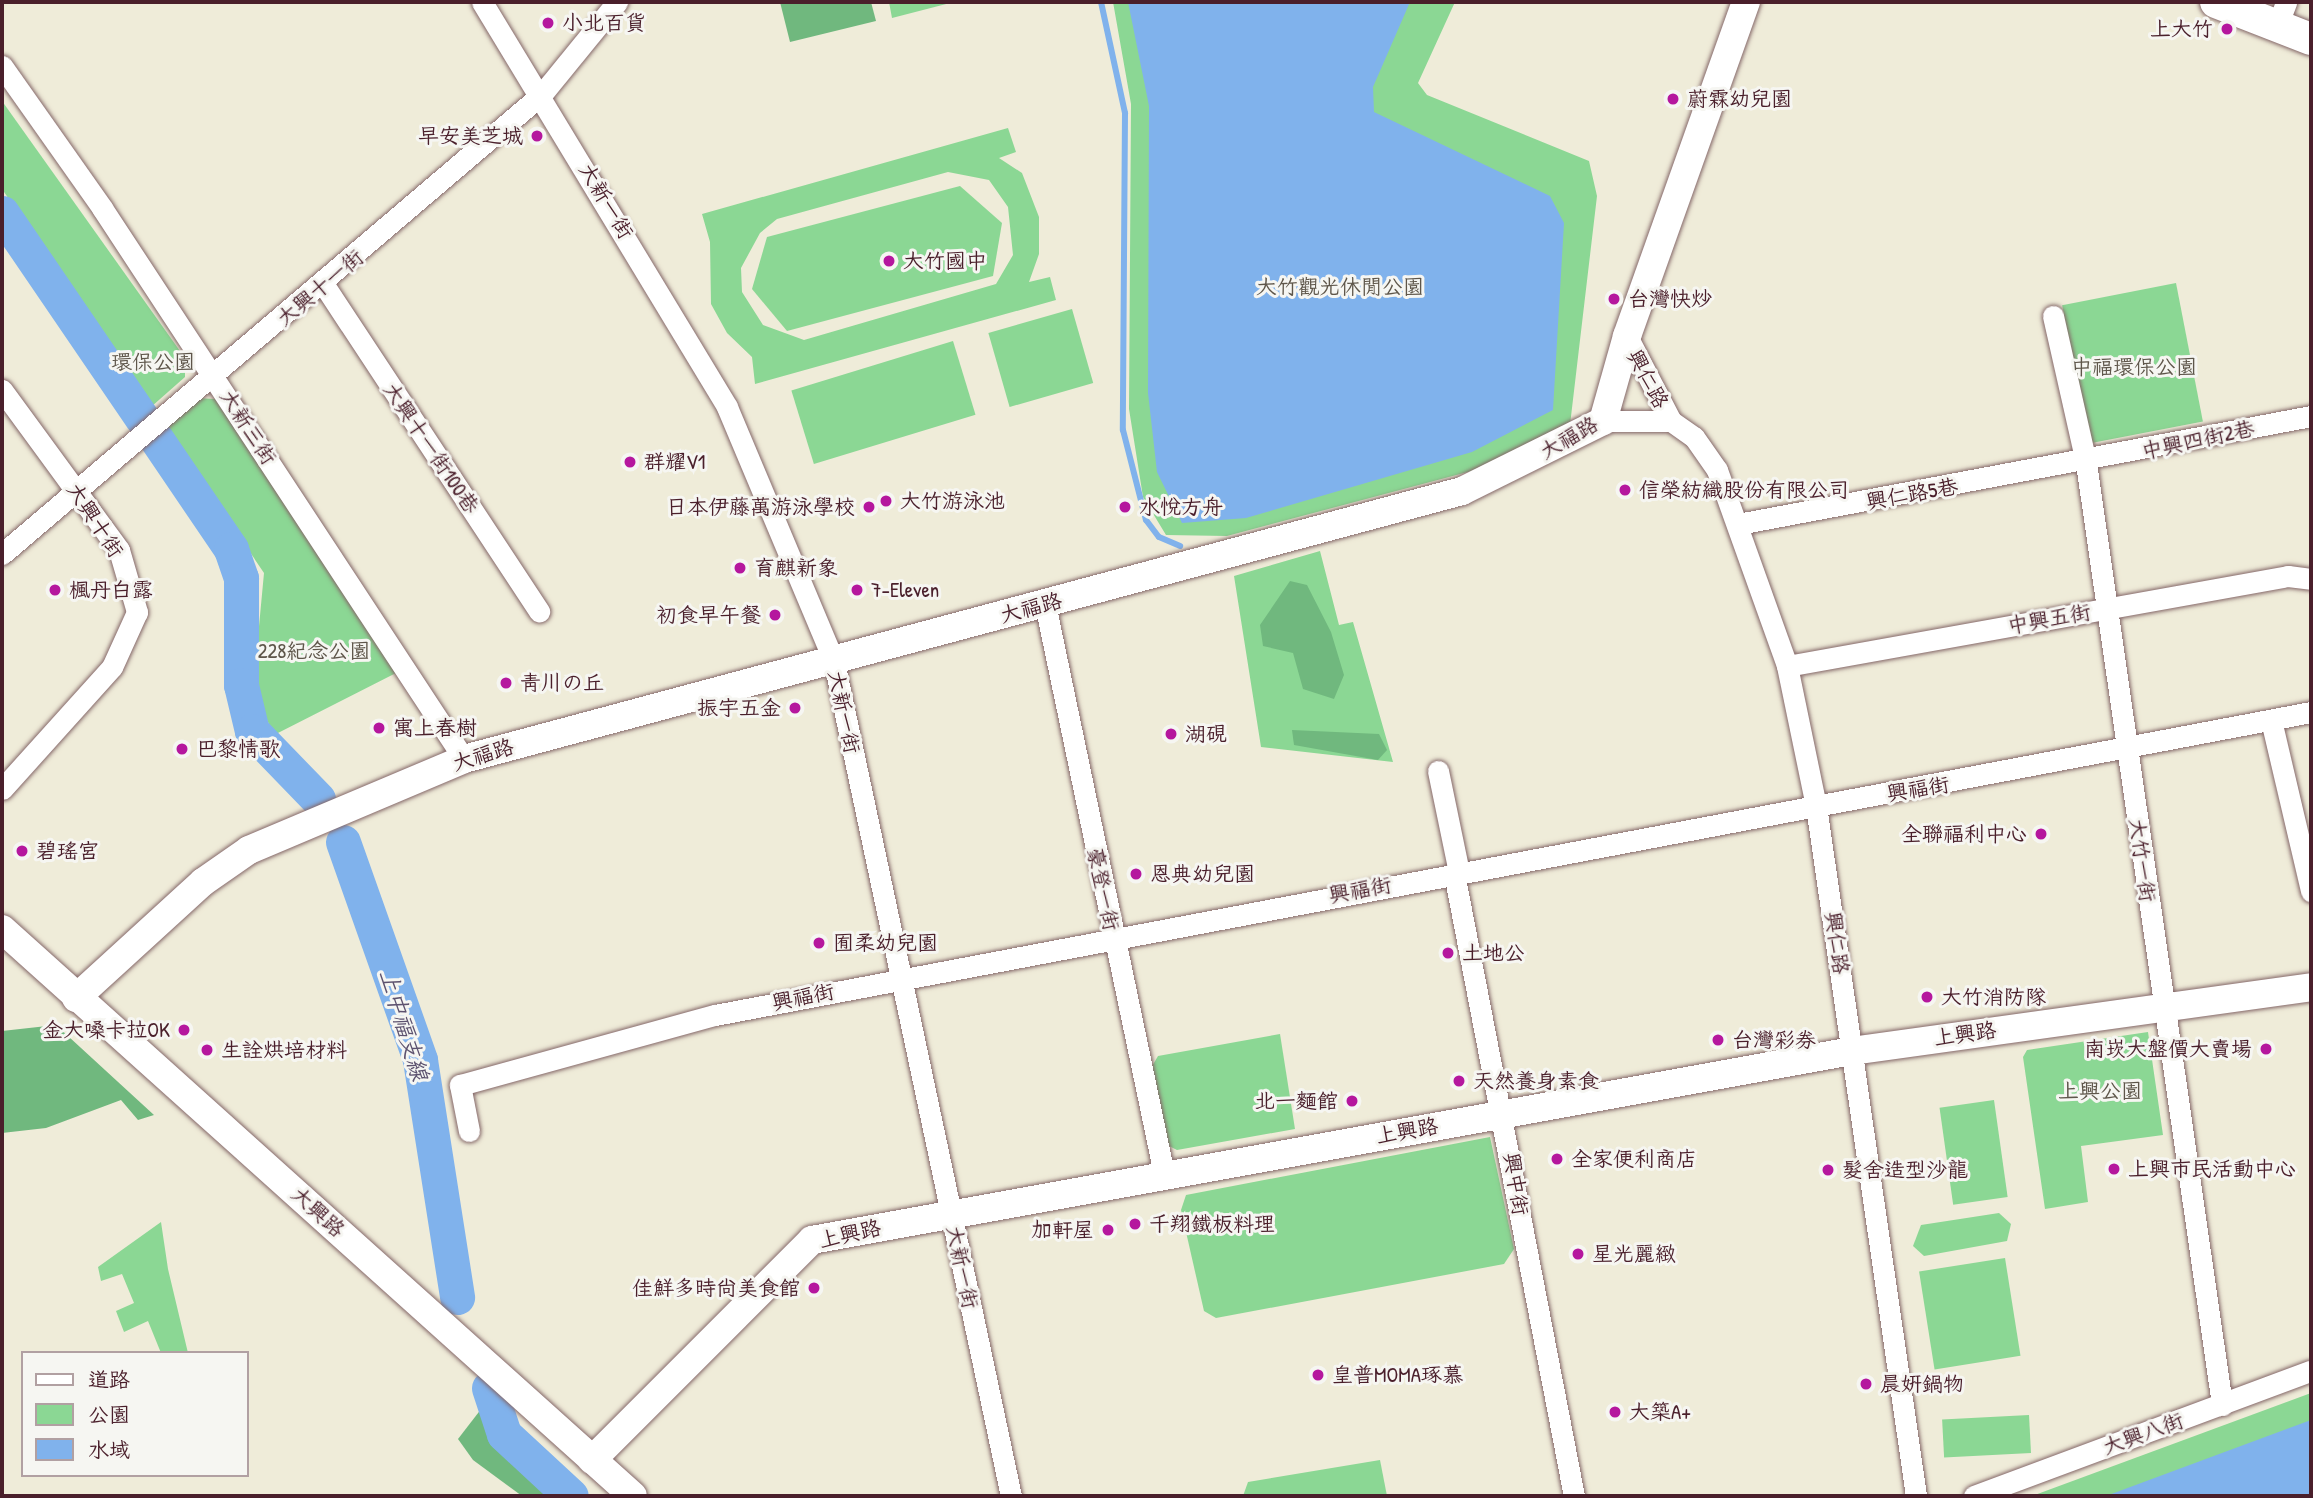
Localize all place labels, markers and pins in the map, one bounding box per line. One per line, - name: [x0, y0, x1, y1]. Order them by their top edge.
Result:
- place label: 小北百貨: [562, 10, 646, 36]
- marker: 小北百貨: [540, 15, 556, 31]
- place label: 上大竹: [2150, 16, 2213, 42]
- marker: 上大竹: [2219, 21, 2235, 37]
- place label: 蔚霖幼兒園: [1687, 86, 1792, 112]
- marker: 蔚霖幼兒園: [1665, 91, 1681, 107]
- place label: 早安美芝城: [418, 123, 523, 149]
- marker: 早安美芝城: [529, 128, 545, 144]
- place label: 大竹國中: [903, 248, 987, 274]
- marker: 大竹國中: [881, 253, 897, 269]
- place label: 台灣快炒: [1628, 286, 1712, 312]
- marker: 台灣快炒: [1606, 291, 1622, 307]
- place label: 群耀V1: [644, 449, 705, 475]
- marker: 群耀V1: [622, 454, 638, 470]
- place label: 信榮紡織股份有限公司: [1639, 477, 1849, 503]
- marker: 信榮紡織股份有限公司: [1617, 482, 1633, 498]
- place label: 大竹游泳池: [900, 488, 1005, 514]
- marker: 大竹游泳池: [878, 493, 894, 509]
- place label: 日本伊藤萬游泳學校: [666, 494, 855, 520]
- place label: 水悅方舟: [1139, 494, 1223, 520]
- marker: 日本伊藤萬游泳學校: [861, 499, 877, 515]
- marker: 水悅方舟: [1117, 499, 1133, 515]
- place label: 育麒新象: [754, 555, 838, 581]
- marker: 育麒新象: [732, 560, 748, 576]
- place label: 楓丹白露: [69, 577, 153, 603]
- place label: 7-Eleven: [871, 577, 939, 603]
- marker: 楓丹白露: [47, 582, 63, 598]
- marker: 7-Eleven: [849, 582, 865, 598]
- place label: 初食早午餐: [656, 602, 761, 628]
- marker: 初食早午餐: [767, 607, 783, 623]
- place label: 青川の丘: [520, 670, 604, 696]
- marker: 青川の丘: [498, 675, 514, 691]
- place label: 振宇五金: [697, 695, 781, 721]
- marker: 振宇五金: [787, 700, 803, 716]
- place label: 寓上春樹: [393, 715, 477, 741]
- marker: 寓上春樹: [371, 720, 387, 736]
- place label: 湖硯: [1185, 721, 1227, 747]
- marker: 湖硯: [1163, 726, 1179, 742]
- place label: 巴黎情歌: [196, 736, 280, 762]
- marker: 巴黎情歌: [174, 741, 190, 757]
- place label: 全聯福利中心: [1901, 821, 2027, 847]
- marker: 全聯福利中心: [2033, 826, 2049, 842]
- place label: 碧瑤宮: [36, 838, 99, 864]
- marker: 碧瑤宮: [14, 843, 30, 859]
- place label: 恩典幼兒園: [1150, 861, 1255, 887]
- marker: 恩典幼兒園: [1128, 866, 1144, 882]
- place label: 囿柔幼兒園: [833, 930, 938, 956]
- marker: 囿柔幼兒園: [811, 935, 827, 951]
- place label: 土地公: [1462, 940, 1525, 966]
- marker: 土地公: [1440, 945, 1456, 961]
- place label: 大竹消防隊: [1941, 984, 2046, 1010]
- marker: 大竹消防隊: [1919, 989, 1935, 1005]
- place label: 金大嗓卡拉OK: [42, 1017, 170, 1043]
- marker: 金大嗓卡拉OK: [176, 1022, 192, 1038]
- place label: 台灣彩券: [1732, 1027, 1816, 1053]
- marker: 台灣彩券: [1710, 1032, 1726, 1048]
- place label: 南崁大盤價大賣場: [2084, 1036, 2252, 1062]
- place label: 生詮烘培材料: [221, 1037, 347, 1063]
- marker: 南崁大盤價大賣場: [2258, 1041, 2274, 1057]
- marker: 生詮烘培材料: [199, 1042, 215, 1058]
- place label: 天然養身素食: [1473, 1068, 1599, 1094]
- marker: 天然養身素食: [1451, 1073, 1467, 1089]
- place label: 北一麵館: [1254, 1088, 1338, 1114]
- marker: 北一麵館: [1344, 1093, 1360, 1109]
- place label: 全家便利商店: [1571, 1146, 1697, 1172]
- marker: 全家便利商店: [1549, 1151, 1565, 1167]
- place label: 上興市民活動中心: [2128, 1156, 2296, 1182]
- place label: 髮舍造型沙龍: [1842, 1157, 1968, 1183]
- marker: 上興市民活動中心: [2106, 1161, 2122, 1177]
- marker: 髮舍造型沙龍: [1820, 1162, 1836, 1178]
- place label: 千翔鐵板料理: [1149, 1211, 1275, 1237]
- marker: 千翔鐵板料理: [1127, 1216, 1143, 1232]
- place label: 加軒屋: [1031, 1217, 1094, 1243]
- marker: 加軒屋: [1100, 1222, 1116, 1238]
- place label: 星光麗緻: [1592, 1241, 1676, 1267]
- marker: 星光麗緻: [1570, 1246, 1586, 1262]
- place label: 佳鮮多時尚美食館: [632, 1275, 800, 1301]
- marker: 佳鮮多時尚美食館: [806, 1280, 822, 1296]
- place label: 皇普MOMA琢慕: [1332, 1362, 1463, 1388]
- marker: 皇普MOMA琢慕: [1310, 1367, 1326, 1383]
- place label: 晨妍鍋物: [1880, 1371, 1964, 1397]
- marker: 晨妍鍋物: [1858, 1376, 1874, 1392]
- place label: 大築A+: [1629, 1399, 1691, 1425]
- marker: 大築A+: [1607, 1404, 1623, 1420]

